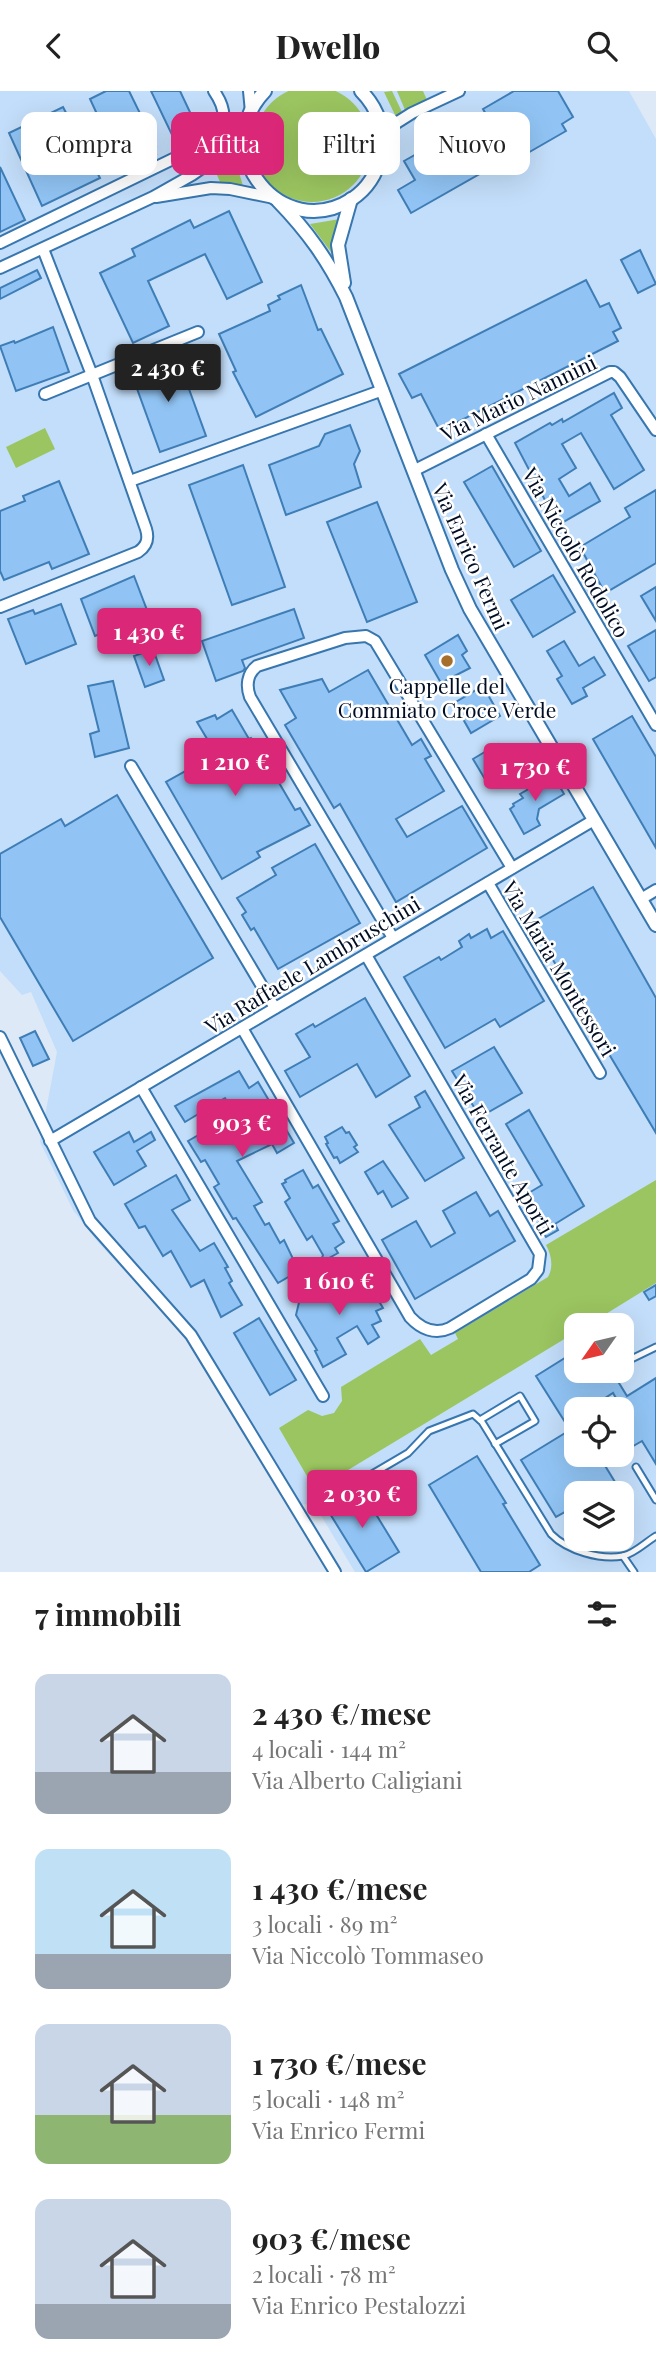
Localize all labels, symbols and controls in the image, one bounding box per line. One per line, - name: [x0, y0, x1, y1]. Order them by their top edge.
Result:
- text: Dwello: [276, 24, 380, 67]
- icon: back: [35, 27, 73, 65]
- icon: search: [583, 27, 621, 65]
- chip: Compra: [21, 112, 157, 175]
- chip: Affitta: [171, 112, 284, 175]
- chip: Filtri: [298, 112, 400, 175]
- chip: Nuovo: [414, 112, 530, 175]
- pin: 2 430 €: [103, 345, 233, 404]
- street label: Via Mario Nannini: [435, 347, 600, 447]
- text: 2 430 €: [131, 351, 205, 382]
- street label: Via Niccolò Rodolico: [516, 461, 637, 642]
- street label: Via Enrico Fermi: [427, 477, 517, 634]
- pin: 1 430 €: [84, 609, 214, 668]
- text: 1 430 €: [113, 615, 185, 646]
- marker: Cappelle del Commiato Croce Verde: [439, 653, 455, 669]
- place label: Cappelle del Commiato Croce Verde: [338, 671, 556, 723]
- pin: 1 210 €: [170, 739, 300, 798]
- pin: 1 730 €: [470, 743, 600, 803]
- text: 1 210 €: [200, 745, 270, 776]
- text: 1 730 €: [500, 750, 570, 781]
- street label: Via Maria Montessori: [496, 874, 623, 1061]
- street label: Via Raffaele Lambruschini: [198, 889, 425, 1040]
- street label: Via Ferrante Aporti: [446, 1068, 561, 1239]
- pin: 903 €: [193, 1100, 291, 1159]
- text: 903 €: [213, 1106, 271, 1137]
- pin: 1 610 €: [274, 1257, 404, 1317]
- text: 1 610 €: [304, 1264, 374, 1295]
- north arrow: [564, 1313, 634, 1383]
- map controls: [564, 1313, 634, 1551]
- button: locate: [564, 1397, 634, 1467]
- pin: 2 030 €: [297, 1471, 427, 1530]
- text: 2 030 €: [323, 1477, 401, 1508]
- button: layers: [564, 1481, 634, 1551]
- text: 7 immobili: [35, 1594, 182, 1634]
- icon: filters: [583, 1595, 621, 1633]
- text: 2 430 €/mese: [252, 1693, 431, 1733]
- icon: home: [91, 1702, 175, 1786]
- text: 4 locali · 144 m²: [252, 1733, 406, 1764]
- text: Via Alberto Caligiani: [252, 1764, 462, 1795]
- text: 1 430 €/mese: [252, 1868, 428, 1908]
- icon: home: [91, 1877, 175, 1961]
- text: 3 locali · 89 m²: [252, 1908, 397, 1939]
- text: Via Niccolò Tommaseo: [252, 1939, 484, 1970]
- text: 1 730 €/mese: [252, 2043, 427, 2083]
- icon: home: [91, 2052, 175, 2136]
- text: 5 locali · 148 m²: [252, 2083, 404, 2114]
- text: Via Enrico Fermi: [252, 2114, 425, 2145]
- text: 903 €/mese: [252, 2218, 411, 2258]
- icon: home: [91, 2227, 175, 2311]
- text: 2 locali · 78 m²: [252, 2258, 396, 2289]
- text: Via Enrico Pestalozzi: [252, 2289, 466, 2320]

